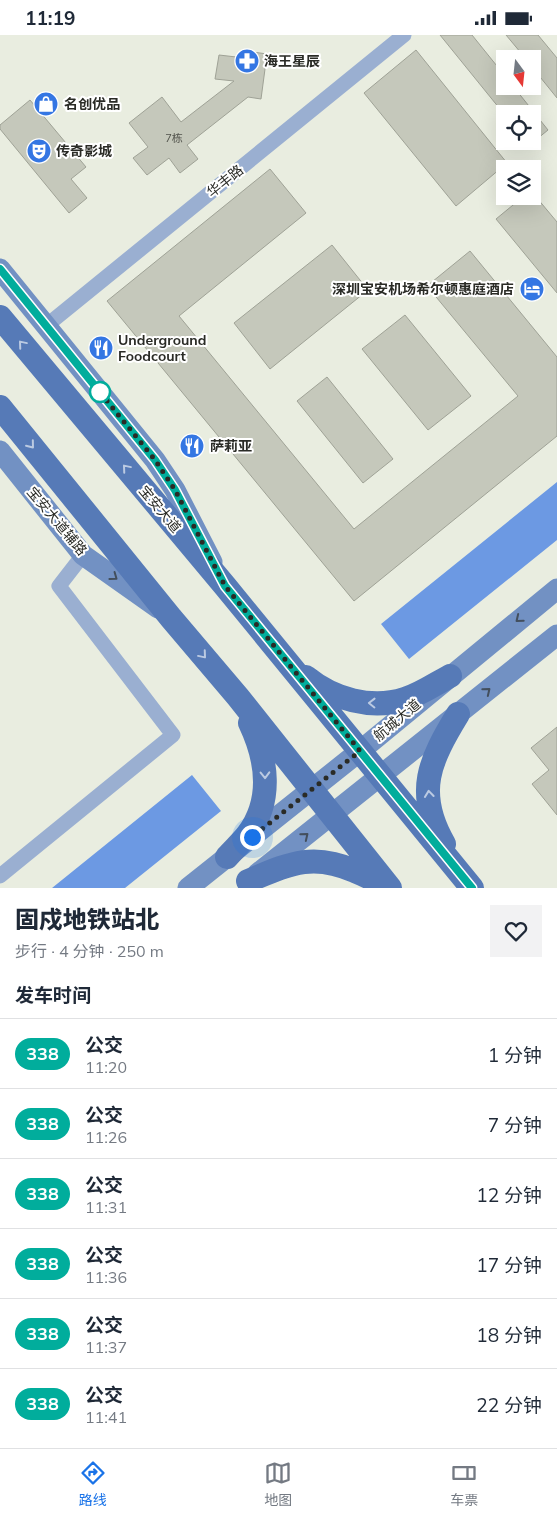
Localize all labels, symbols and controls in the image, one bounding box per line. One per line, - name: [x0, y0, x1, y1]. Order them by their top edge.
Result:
- text: 11:19: [25, 6, 75, 30]
- pharmacy icon: 海王星辰: [234, 48, 260, 74]
- north arrow: [496, 50, 541, 95]
- map controls: [496, 50, 541, 205]
- place label: 海王星辰: [264, 52, 320, 70]
- shop icon: 名创优品: [33, 91, 59, 117]
- place label: 名创优品: [64, 95, 120, 113]
- button: locate: [496, 105, 541, 150]
- house number: 7栋: [165, 131, 183, 145]
- theatre icon: 传奇影城: [26, 138, 52, 164]
- place label: 传奇影城: [56, 142, 112, 160]
- button: layers: [496, 160, 541, 205]
- street label: 华丰路: [203, 161, 247, 201]
- hotel icon: 深圳宝安机场希尔顿惠庭酒店: [519, 276, 545, 302]
- place label: 深圳宝安机场希尔顿惠庭酒店: [332, 280, 514, 298]
- place label: Underground Foodcourt: [118, 331, 206, 365]
- restaurant icon: Underground Foodcourt: [88, 335, 114, 361]
- one-way arrow: [19, 340, 28, 349]
- unlabelled marker: [89, 381, 111, 403]
- restaurant icon: 萨莉亚: [179, 433, 205, 459]
- place label: 萨莉亚: [210, 437, 252, 455]
- one-way arrow: [25, 439, 33, 448]
- one-way arrow: [123, 465, 132, 474]
- street label: 宝安大道: [135, 482, 185, 536]
- street label: 宝安大道辅路: [23, 483, 91, 559]
- one-way arrow: [108, 571, 118, 580]
- one-way arrow: [516, 614, 525, 622]
- one-way arrow: [197, 650, 206, 659]
- one-way arrow: [481, 688, 490, 696]
- street label: 航城大道: [370, 695, 424, 745]
- one-way arrow: [368, 698, 376, 708]
- one-way arrow: [260, 772, 270, 780]
- one-way arrow: [423, 790, 434, 798]
- your location: [240, 825, 265, 850]
- one-way arrow: [299, 833, 308, 841]
- text: 固戍地铁站北: [15, 904, 159, 934]
- button: heart: [490, 905, 542, 957]
- text: 步行 · 4 分钟 · 250 m: [15, 941, 164, 961]
- text: 发车时间: [15, 983, 91, 1007]
- text: 公交: [85, 1033, 123, 1057]
- text: 338: [26, 1042, 59, 1065]
- text: 1 分钟: [488, 1043, 542, 1067]
- text: 11:20: [85, 1057, 127, 1077]
- text: 公交: [85, 1103, 123, 1127]
- text: 338: [26, 1112, 59, 1135]
- text: 7 分钟: [488, 1113, 542, 1137]
- text: 11:26: [85, 1127, 127, 1147]
- text: 公交: [85, 1173, 123, 1197]
- text: 338: [26, 1182, 59, 1205]
- text: 12 分钟: [476, 1183, 542, 1207]
- text: 11:31: [85, 1197, 127, 1217]
- text: 公交: [85, 1243, 123, 1267]
- text: 338: [26, 1252, 59, 1275]
- text: 17 分钟: [476, 1253, 542, 1277]
- text: 11:36: [85, 1267, 127, 1287]
- text: 公交: [85, 1313, 123, 1337]
- text: 338: [26, 1322, 59, 1345]
- text: 18 分钟: [476, 1323, 542, 1347]
- text: 11:37: [85, 1337, 127, 1357]
- text: 公交: [85, 1383, 123, 1407]
- text: 338: [26, 1392, 59, 1415]
- text: 22 分钟: [476, 1393, 542, 1417]
- text: 11:41: [85, 1407, 127, 1427]
- tab: 路线: [79, 1459, 107, 1509]
- tab: 地图: [264, 1459, 292, 1509]
- tab: 车票: [450, 1459, 478, 1509]

